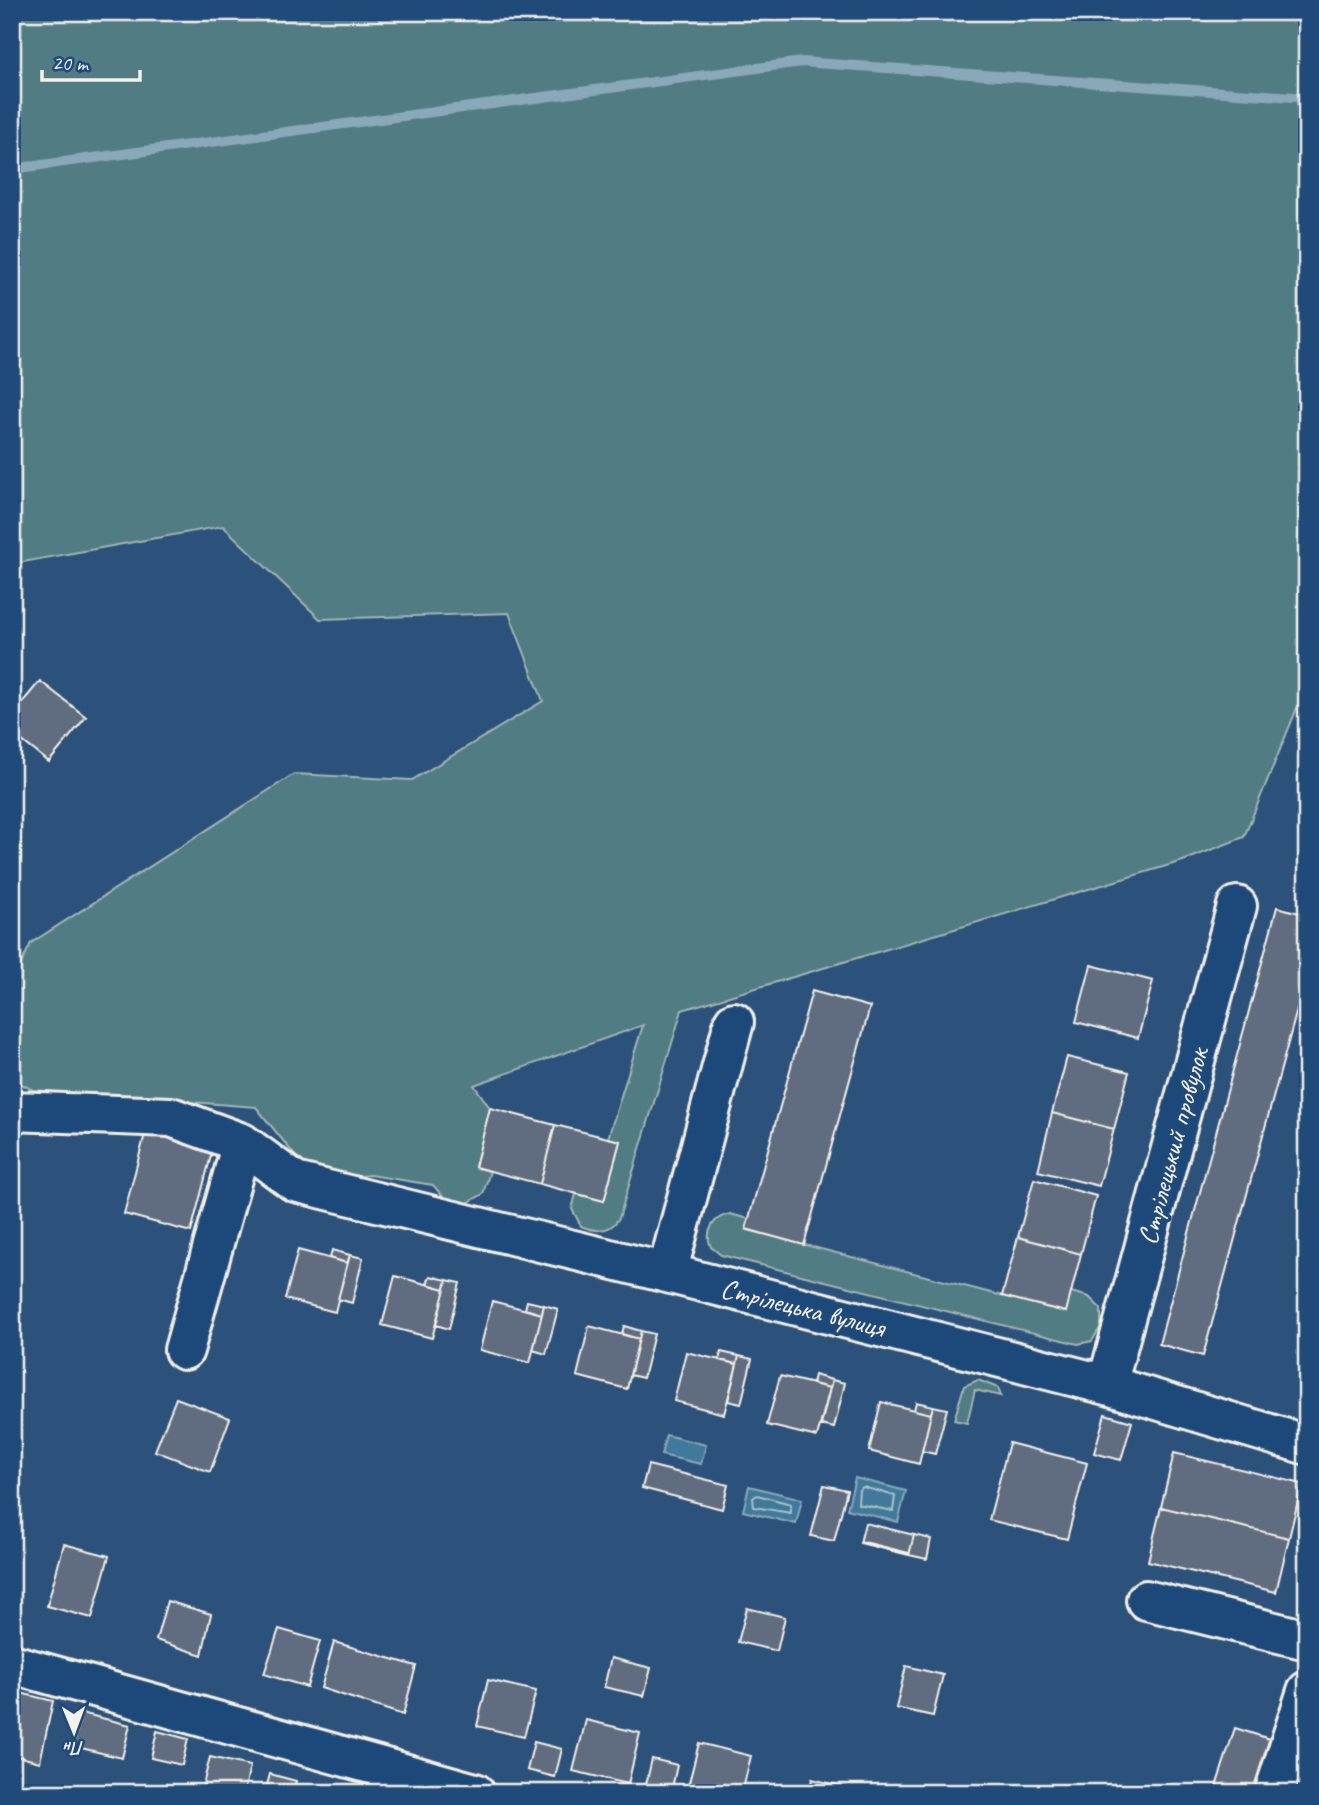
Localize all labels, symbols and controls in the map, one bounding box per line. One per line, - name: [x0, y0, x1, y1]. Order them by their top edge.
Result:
- scale bar: [42, 38, 140, 82]
- text: 20 m: [52, 50, 90, 76]
- street label: Стрілецький провулок: [1129, 1041, 1216, 1248]
- street label: Стрілецька вулиця: [717, 1270, 891, 1345]
- north arrow: [38, 1696, 108, 1766]
- text: Пн: [63, 1736, 84, 1760]

